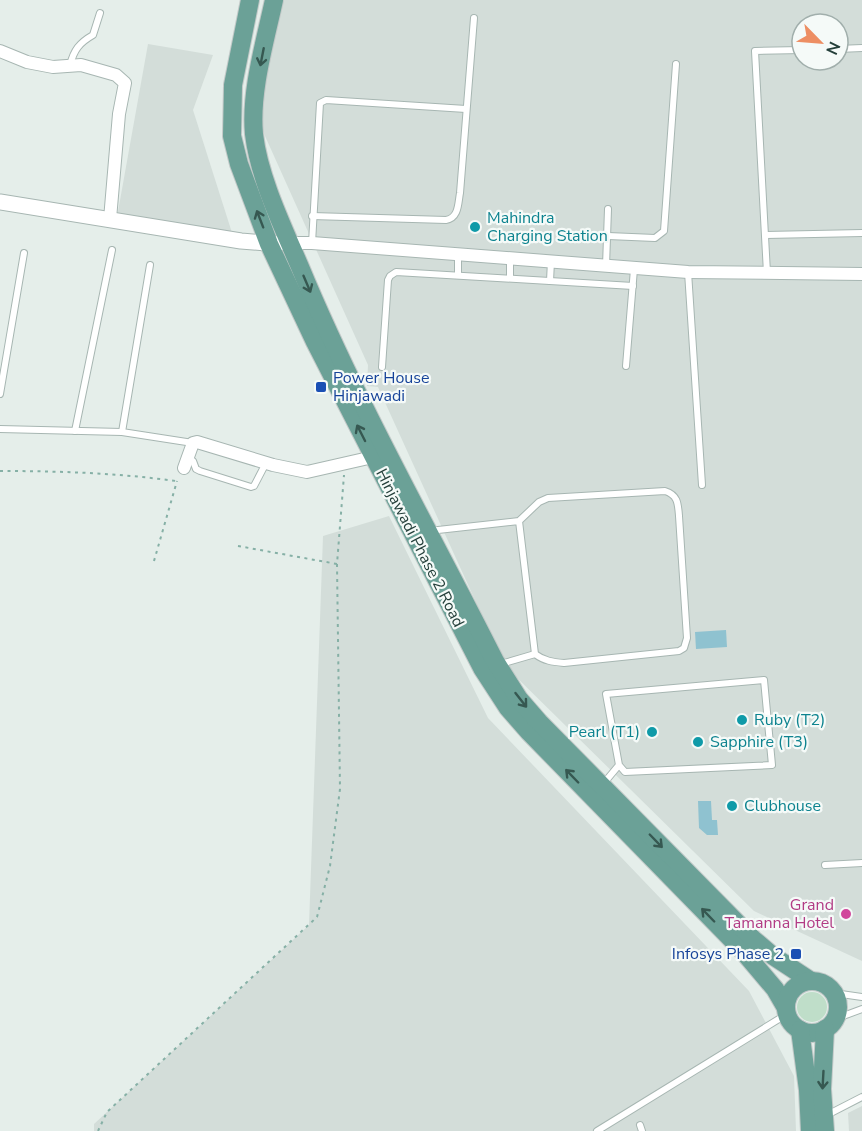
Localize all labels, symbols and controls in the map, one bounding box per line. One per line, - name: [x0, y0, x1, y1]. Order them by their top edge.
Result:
- north arrow: [790, 12, 850, 72]
- text: N: [820, 38, 845, 58]
- one-way arrow: [256, 47, 267, 67]
- place label: Mahindra Charging Station: [487, 207, 608, 247]
- one-way arrow: [253, 210, 264, 229]
- marker: Mahindra Charging Station: [468, 220, 482, 234]
- one-way arrow: [302, 275, 313, 293]
- place label: Power House Hinjawadi: [333, 367, 430, 407]
- marker: Power House Hinjawadi: [314, 380, 328, 394]
- one-way arrow: [355, 425, 366, 443]
- street label: Hinjawadi Phase 2 Road: [370, 465, 470, 631]
- one-way arrow: [514, 692, 527, 708]
- place label: Ruby (T2): [754, 709, 825, 731]
- marker: Ruby (T2): [735, 713, 749, 727]
- place label: Pearl (T1): [569, 721, 640, 743]
- marker: Pearl (T1): [645, 725, 659, 739]
- place label: Sapphire (T3): [710, 731, 808, 753]
- marker: Sapphire (T3): [691, 735, 705, 749]
- one-way arrow: [564, 768, 579, 783]
- place label: Clubhouse: [744, 795, 821, 817]
- marker: Clubhouse: [725, 799, 739, 813]
- one-way arrow: [648, 833, 663, 848]
- place label: Grand Tamanna Hotel: [724, 894, 834, 934]
- marker: Grand Tamanna Hotel: [839, 907, 853, 921]
- one-way arrow: [701, 908, 716, 923]
- place label: Infosys Phase 2: [672, 943, 784, 965]
- marker: Infosys Phase 2: [789, 947, 803, 961]
- one-way arrow: [817, 1069, 828, 1089]

